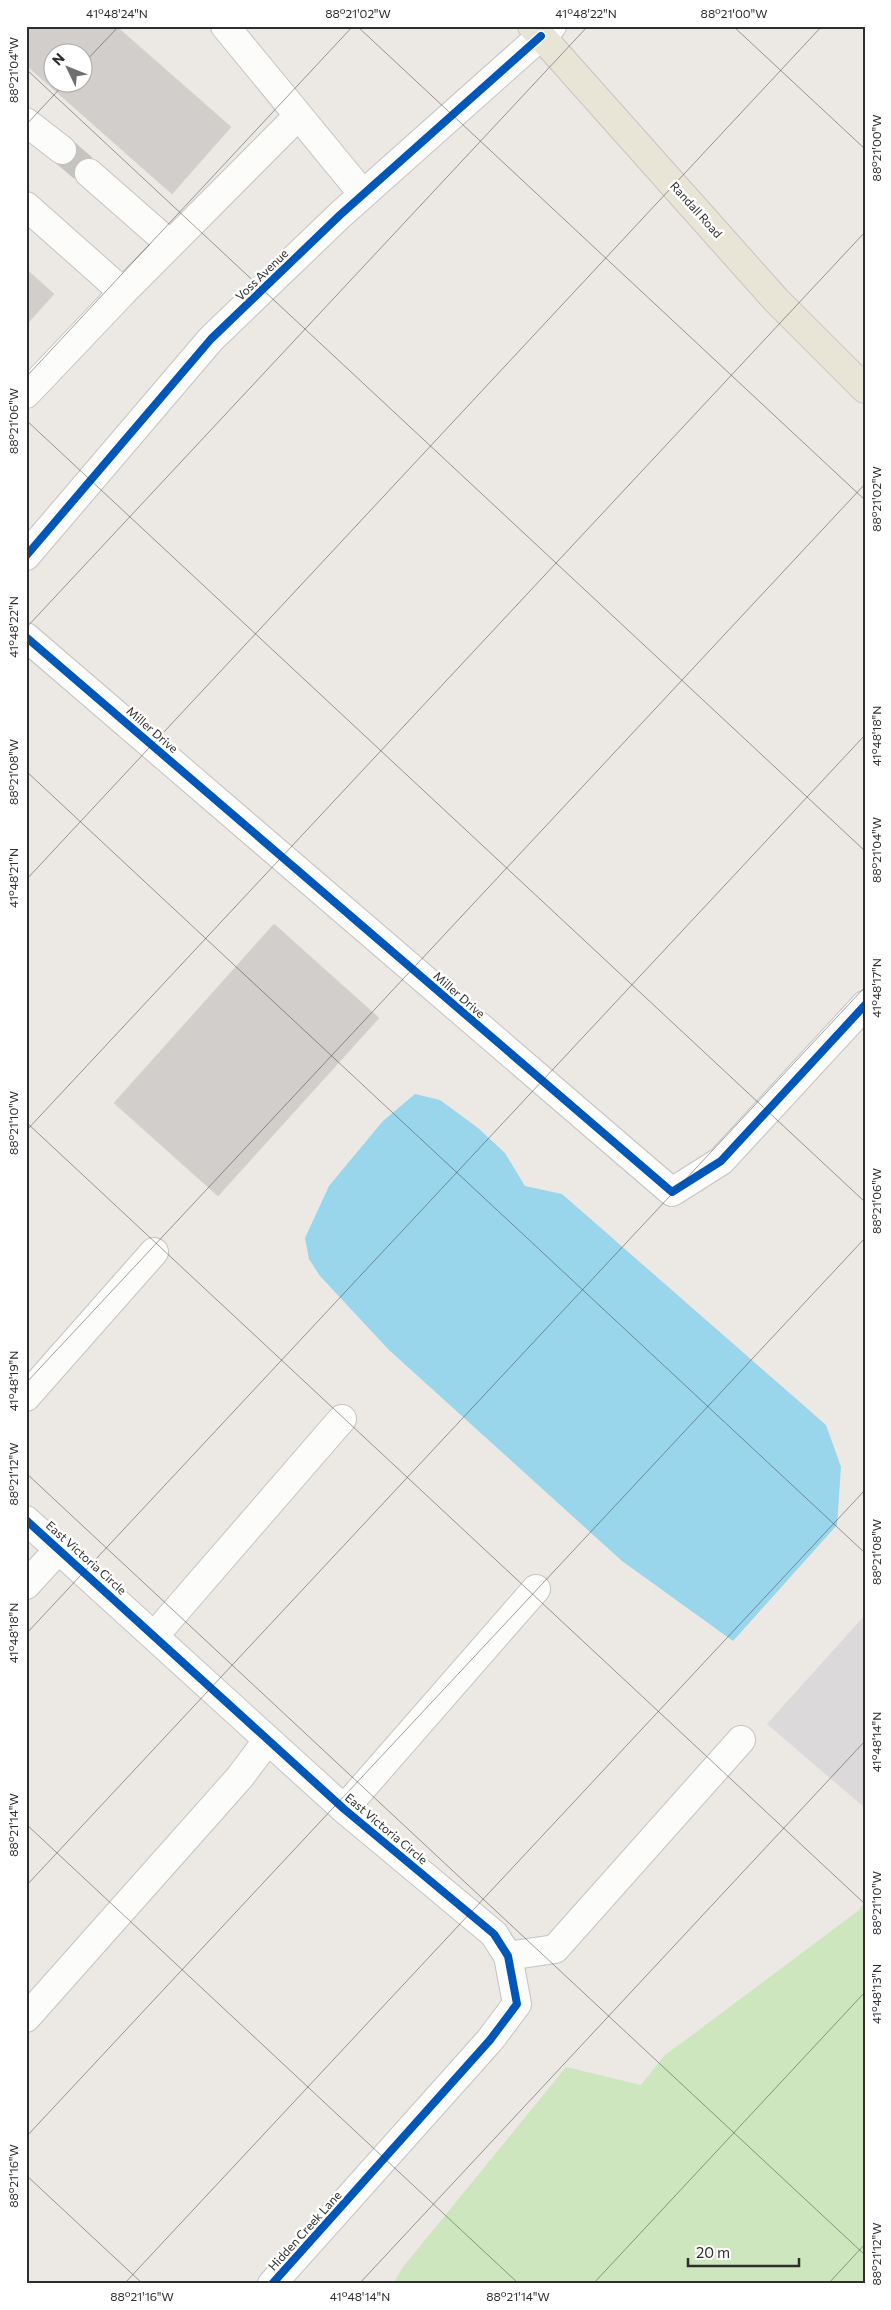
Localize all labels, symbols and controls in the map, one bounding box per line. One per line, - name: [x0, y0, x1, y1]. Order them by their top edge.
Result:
- text: 41°48'24"N: [86, 6, 148, 20]
- text: 88°21'02"W: [325, 6, 391, 20]
- text: 41°48'22"N: [555, 6, 617, 20]
- text: 88°21'00"W: [701, 6, 767, 20]
- text: 88°21'04"W: [6, 37, 20, 103]
- north arrow: [42, 42, 92, 92]
- text: N: [48, 49, 68, 68]
- text: 88°21'00"W: [869, 115, 883, 181]
- street label: Randall Road: [668, 178, 726, 240]
- street label: Voss Avenue: [232, 246, 291, 303]
- text: 88°21'06"W: [6, 388, 20, 454]
- text: 88°21'02"W: [869, 466, 883, 532]
- text: 41°48'22"N: [6, 596, 20, 658]
- street label: Miller Drive: [124, 703, 181, 755]
- text: 41°48'18"N: [869, 706, 883, 766]
- text: 88°21'08"W: [6, 739, 20, 805]
- text: 88°21'04"W: [869, 817, 883, 883]
- text: 41°48'21"N: [6, 848, 20, 908]
- text: 41°48'17"N: [869, 958, 883, 1018]
- street label: Miller Drive: [431, 968, 488, 1020]
- text: 88°21'10"W: [6, 1091, 20, 1155]
- text: 88°21'06"W: [869, 1168, 883, 1234]
- text: 41°48'19"N: [6, 1351, 20, 1411]
- text: 88°21'12"W: [6, 1443, 20, 1505]
- street label: East Victoria Circle: [44, 1518, 130, 1597]
- text: 88°21'08"W: [869, 1519, 883, 1585]
- text: 41°48'18"N: [6, 1603, 20, 1663]
- text: 41°48'14"N: [869, 1712, 883, 1772]
- street label: East Victoria Circle: [343, 1790, 431, 1867]
- text: 88°21'14"W: [6, 1793, 20, 1857]
- text: 88°21'10"W: [869, 1871, 883, 1935]
- text: 41°48'13"N: [869, 1964, 883, 2024]
- text: 88°21'16"W: [6, 2144, 20, 2208]
- street label: Hidden Creek Lane: [265, 2188, 344, 2273]
- text: 88°21'12"W: [869, 2223, 883, 2285]
- scale bar: [688, 2235, 800, 2267]
- text: 20 m: [696, 2243, 730, 2261]
- text: 88°21'16"W: [110, 2289, 174, 2303]
- text: 41°48'14"N: [330, 2289, 390, 2303]
- text: 88°21'14"W: [486, 2289, 550, 2303]

